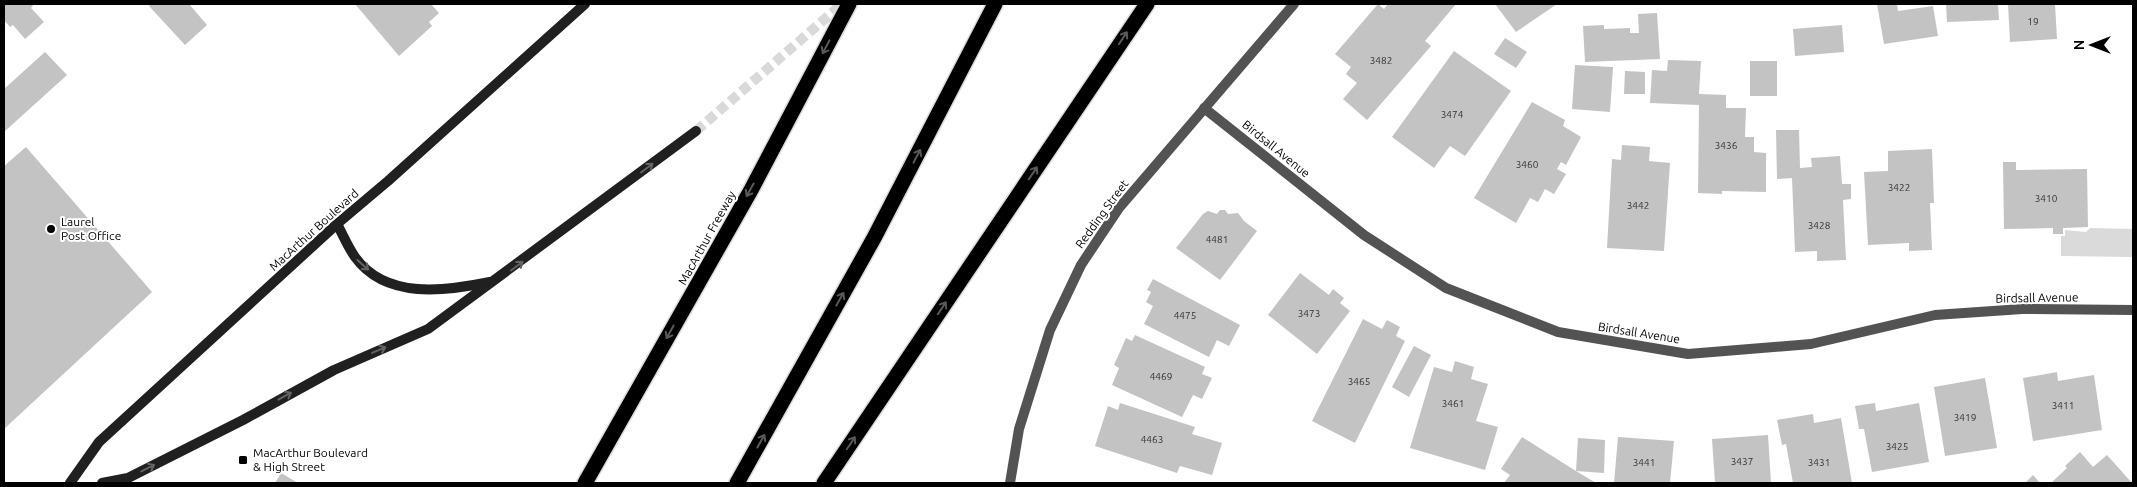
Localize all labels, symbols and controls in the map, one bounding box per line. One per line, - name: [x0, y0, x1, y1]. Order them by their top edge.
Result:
- house number: 19: [2027, 16, 2039, 27]
- north arrow: [2067, 20, 2117, 70]
- one-way arrow: [1118, 32, 1128, 46]
- one-way arrow: [821, 39, 830, 54]
- text: N: [2071, 40, 2087, 50]
- house number: 3482: [1370, 55, 1392, 66]
- house number: 3474: [1441, 109, 1464, 120]
- street label: Birdsall Avenue: [1240, 117, 1313, 180]
- house number: 3436: [1715, 140, 1738, 151]
- one-way arrow: [912, 148, 922, 163]
- house number: 3460: [1516, 159, 1539, 170]
- one-way arrow: [640, 163, 653, 174]
- one-way arrow: [1028, 166, 1038, 180]
- street label: Redding Street: [1073, 177, 1131, 250]
- house number: 3422: [1888, 182, 1910, 193]
- one-way arrow: [745, 183, 755, 197]
- street label: MacArthur Boulevard: [267, 186, 361, 273]
- street label: MacArthur Freeway: [675, 188, 738, 287]
- house number: 3410: [2035, 193, 2058, 204]
- house number: 3442: [1627, 200, 1649, 211]
- place label: Laurel Post Office: [61, 215, 121, 242]
- house number: 3428: [1808, 220, 1831, 231]
- marker: Laurel Post Office: [45, 223, 57, 235]
- house number: 4481: [1206, 234, 1228, 245]
- one-way arrow: [356, 259, 369, 271]
- one-way arrow: [510, 260, 523, 271]
- street label: Birdsall Avenue: [1995, 290, 2079, 305]
- one-way arrow: [835, 291, 845, 306]
- one-way arrow: [937, 301, 947, 315]
- house number: 3473: [1298, 308, 1320, 319]
- house number: 4475: [1174, 310, 1196, 321]
- street label: Birdsall Avenue: [1597, 320, 1681, 345]
- one-way arrow: [665, 324, 675, 339]
- one-way arrow: [371, 345, 386, 355]
- house number: 4469: [1150, 371, 1172, 382]
- house number: 3465: [1348, 376, 1370, 387]
- one-way arrow: [277, 391, 292, 400]
- house number: 3461: [1442, 398, 1464, 409]
- house number: 3411: [2052, 400, 2074, 411]
- house number: 3419: [1954, 412, 1976, 423]
- one-way arrow: [756, 434, 766, 448]
- house number: 4463: [1141, 434, 1163, 445]
- one-way arrow: [846, 436, 856, 450]
- house number: 3425: [1886, 441, 1908, 452]
- place label: MacArthur Boulevard & High Street: [253, 446, 368, 473]
- marker: MacArthur Boulevard & High Street: [237, 454, 249, 466]
- house number: 3437: [1731, 456, 1753, 467]
- house number: 3441: [1633, 457, 1655, 468]
- house number: 3431: [1808, 457, 1830, 468]
- one-way arrow: [140, 463, 155, 472]

